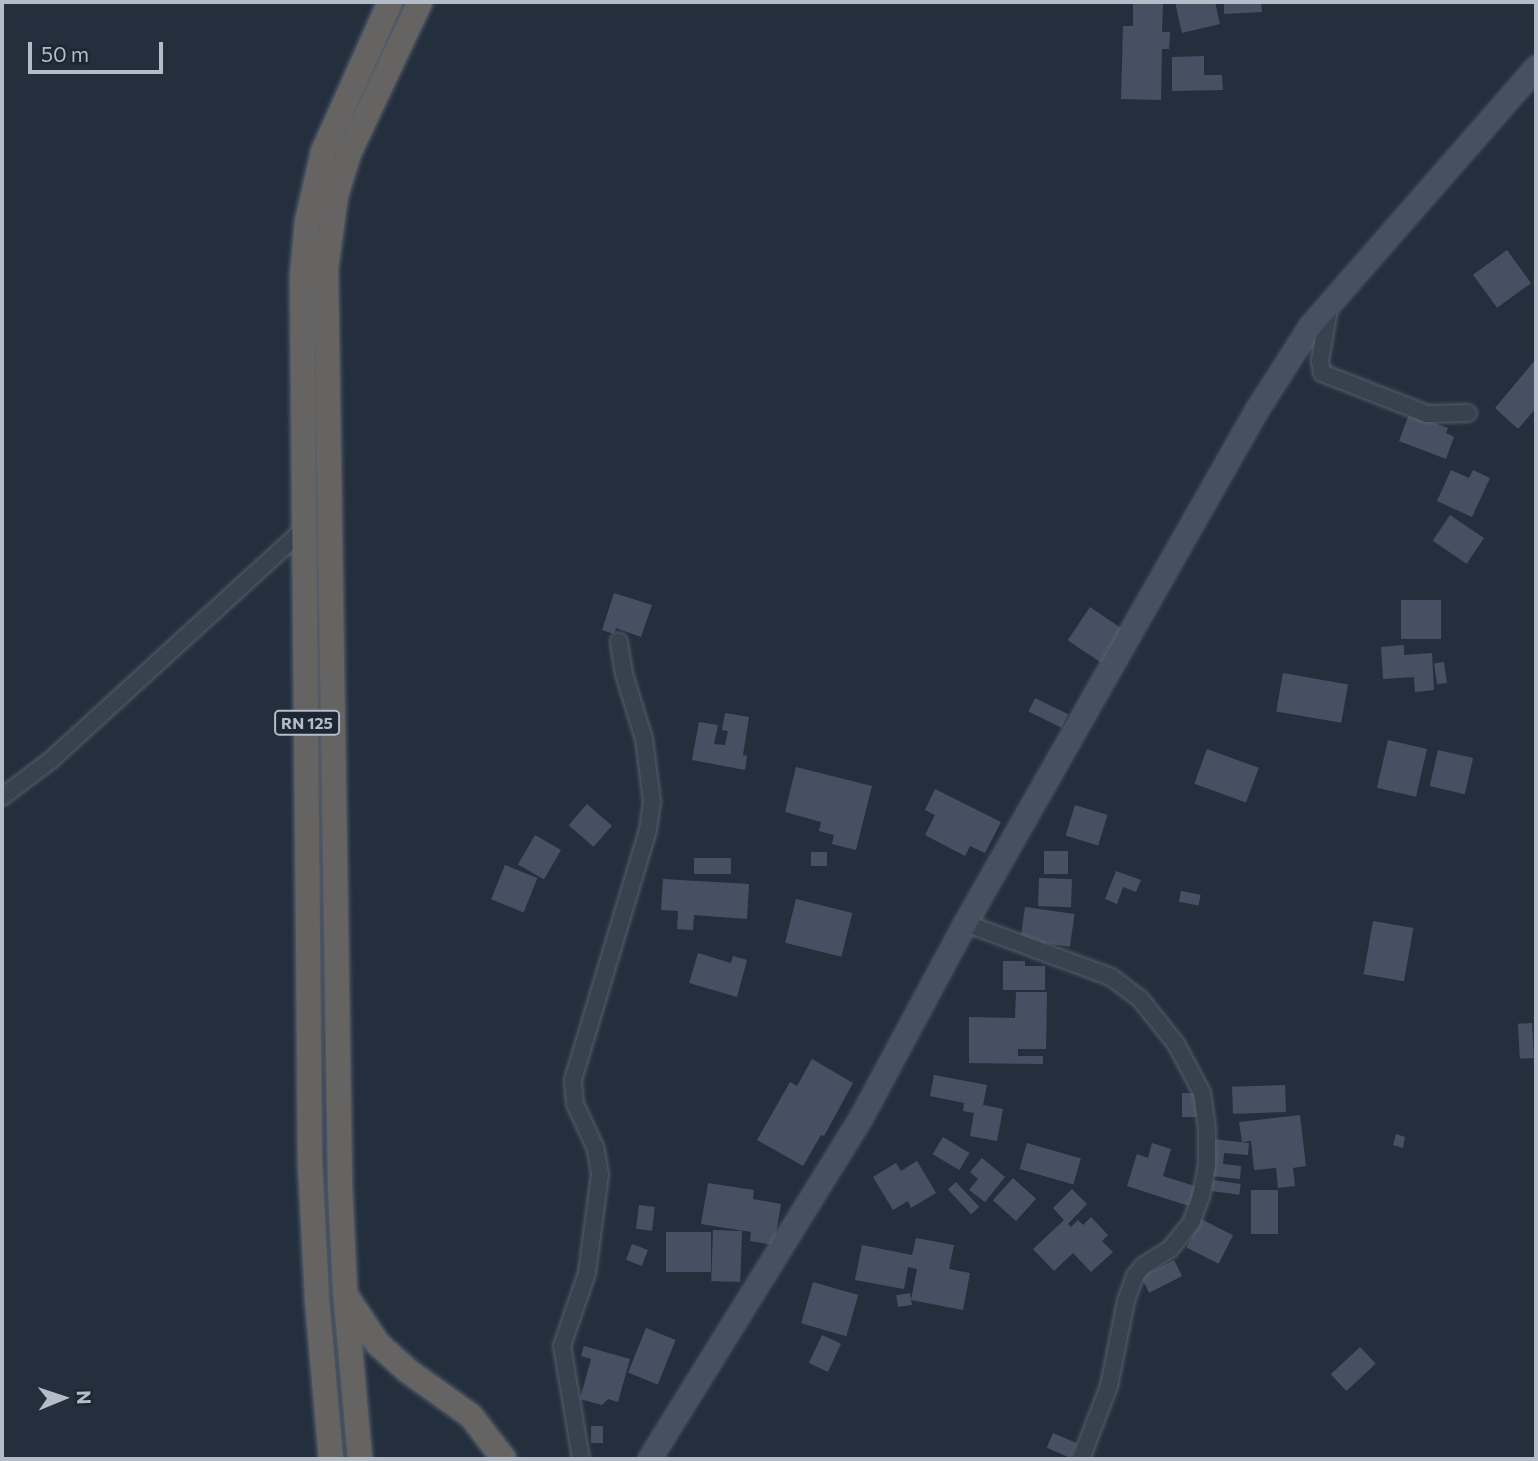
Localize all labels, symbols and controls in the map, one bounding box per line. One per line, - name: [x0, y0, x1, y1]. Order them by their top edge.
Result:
- scale bar: [32, 28, 166, 72]
- text: 50 m: [41, 41, 89, 66]
- road number: RN 125: [274, 710, 340, 736]
- north arrow: [28, 1363, 98, 1433]
- text: N: [73, 1390, 96, 1405]

